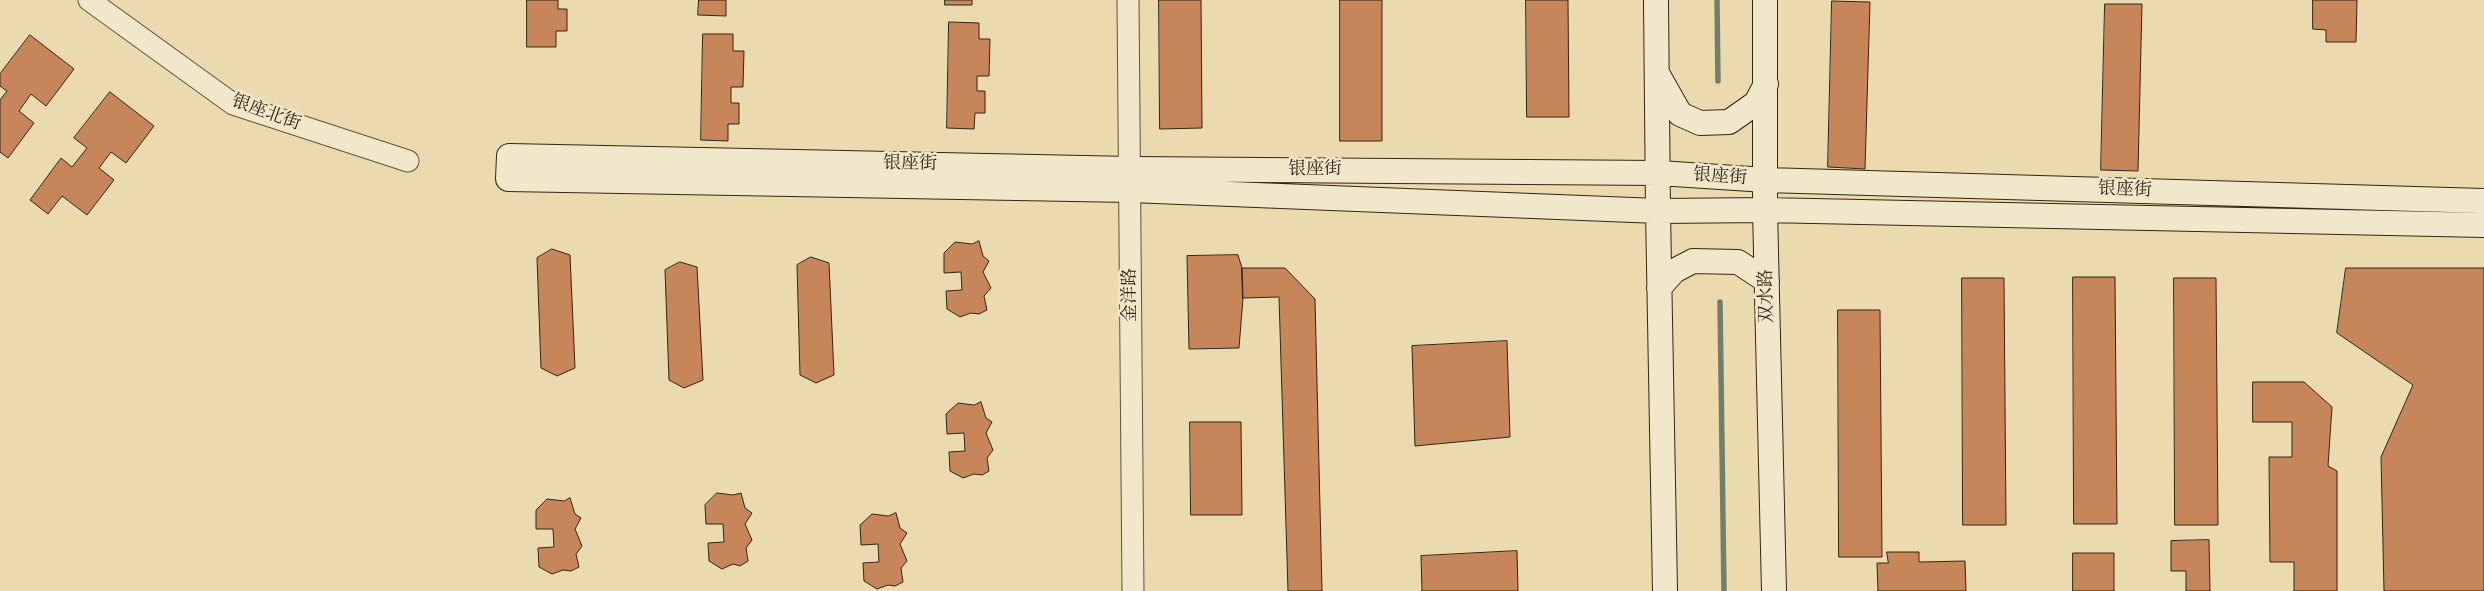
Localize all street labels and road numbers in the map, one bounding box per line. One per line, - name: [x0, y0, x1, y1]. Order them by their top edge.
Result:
- street label: 银座北街: [228, 91, 304, 135]
- street label: 银座街: [883, 153, 937, 175]
- street label: 银座街: [1288, 159, 1342, 181]
- street label: 银座街: [1692, 164, 1748, 190]
- street label: 银座街: [2098, 178, 2152, 202]
- street label: 金洋路: [1120, 268, 1142, 322]
- street label: 双水路: [1756, 269, 1778, 323]

